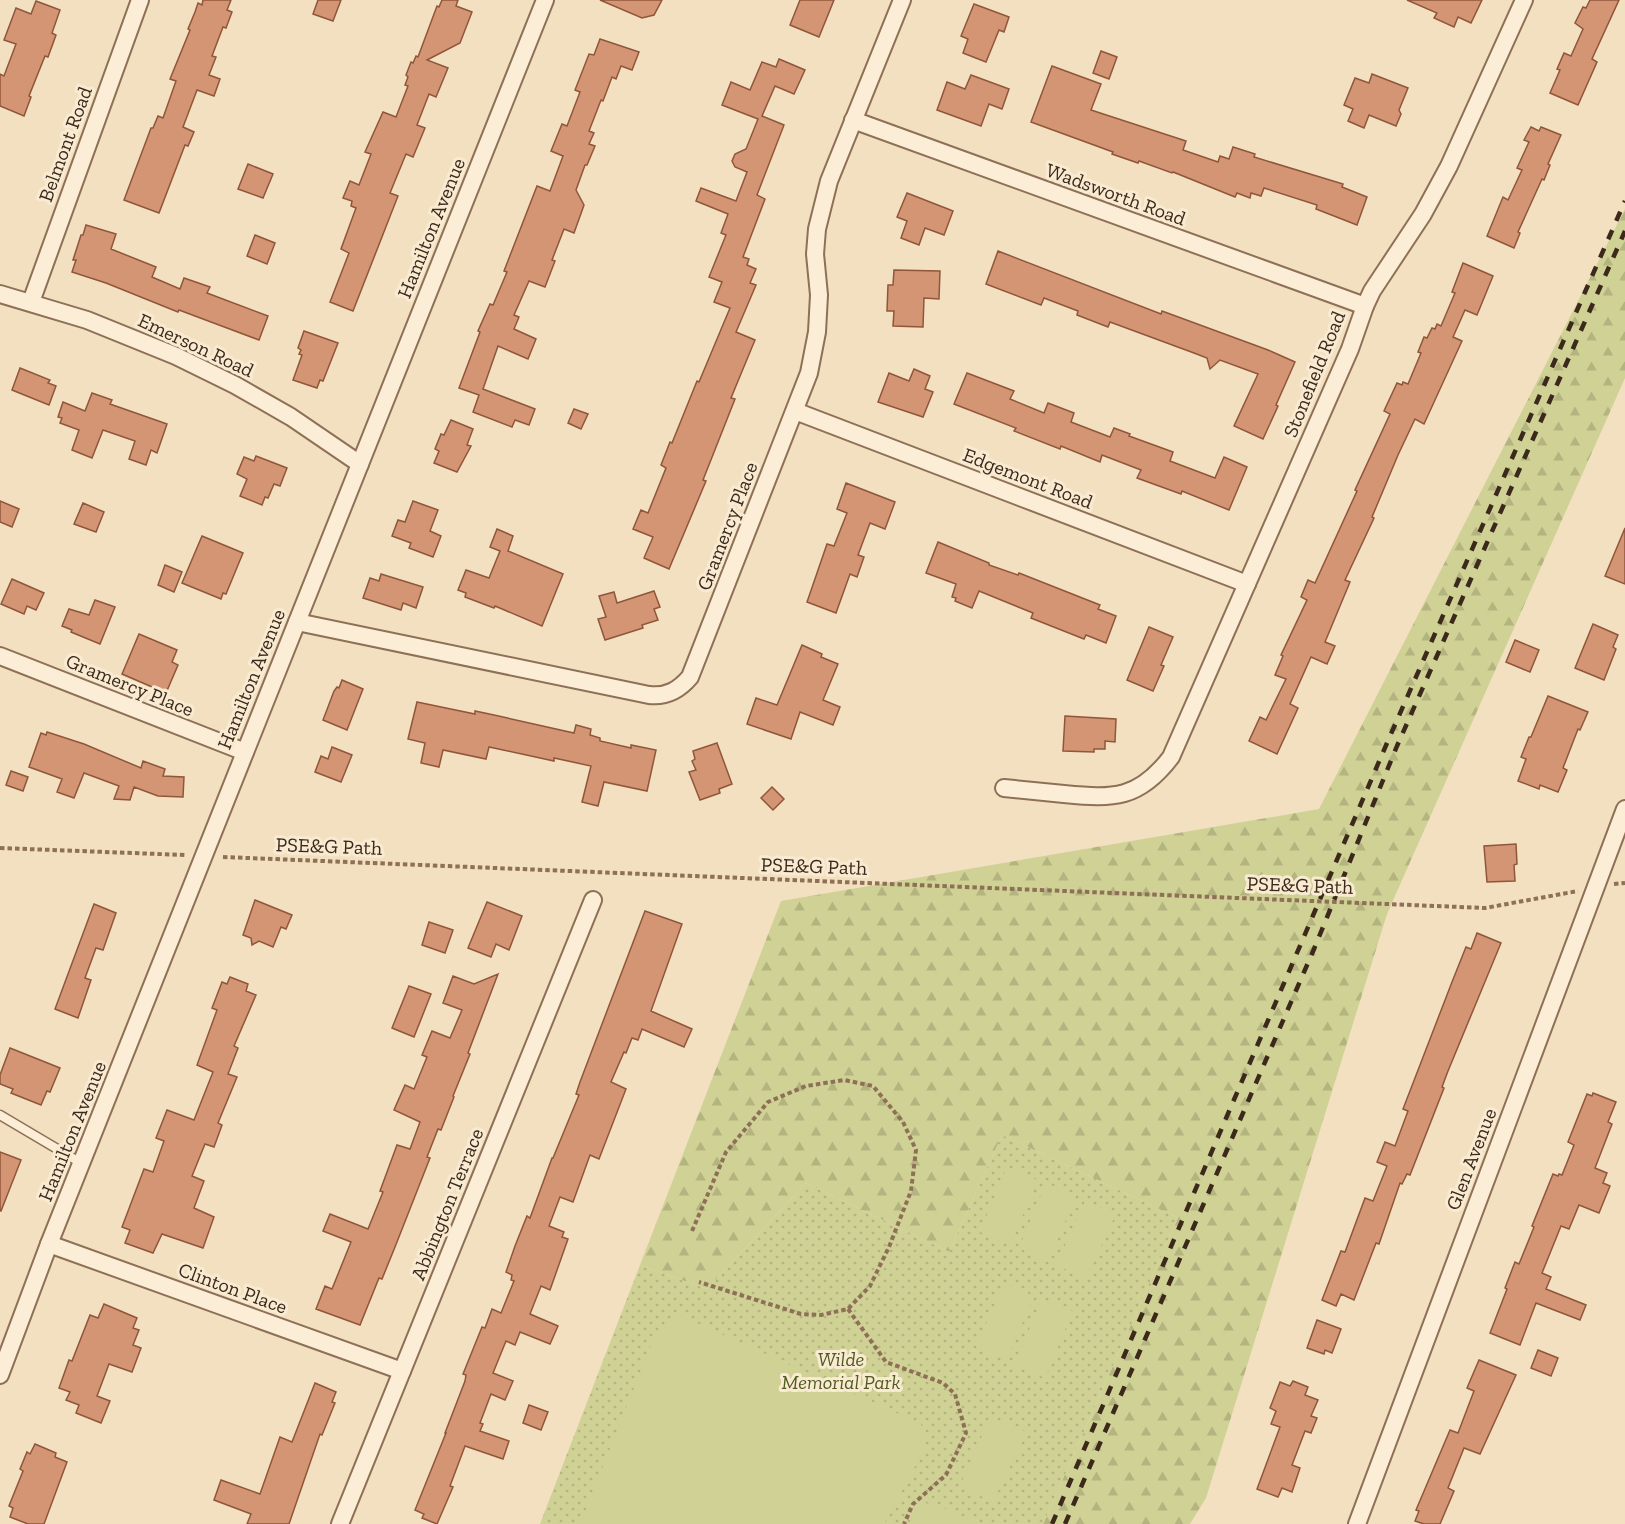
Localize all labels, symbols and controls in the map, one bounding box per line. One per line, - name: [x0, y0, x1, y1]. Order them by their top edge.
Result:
- street label: Belmont Road: [33, 83, 97, 205]
- street label: Hamilton Avenue: [392, 154, 470, 302]
- street label: Wadsworth Road: [1043, 158, 1189, 230]
- street label: Stonefield Road: [1278, 307, 1350, 441]
- street label: Emerson Road: [134, 308, 258, 382]
- street label: Edgemont Road: [960, 442, 1096, 514]
- street label: Gramercy Place: [692, 458, 762, 594]
- street label: Hamilton Avenue: [212, 605, 290, 753]
- street label: Gramercy Place: [63, 648, 197, 722]
- street label: PSE&G Path: [275, 832, 383, 860]
- street label: PSE&G Path: [760, 852, 868, 880]
- street label: PSE&G Path: [1246, 871, 1354, 899]
- street label: Hamilton Avenue: [33, 1057, 111, 1205]
- street label: Glen Avenue: [1441, 1105, 1501, 1213]
- street label: Abbington Terrace: [406, 1125, 488, 1283]
- street label: Clinton Place: [175, 1257, 291, 1319]
- park label: Wilde Memorial Park: [782, 1347, 900, 1394]

